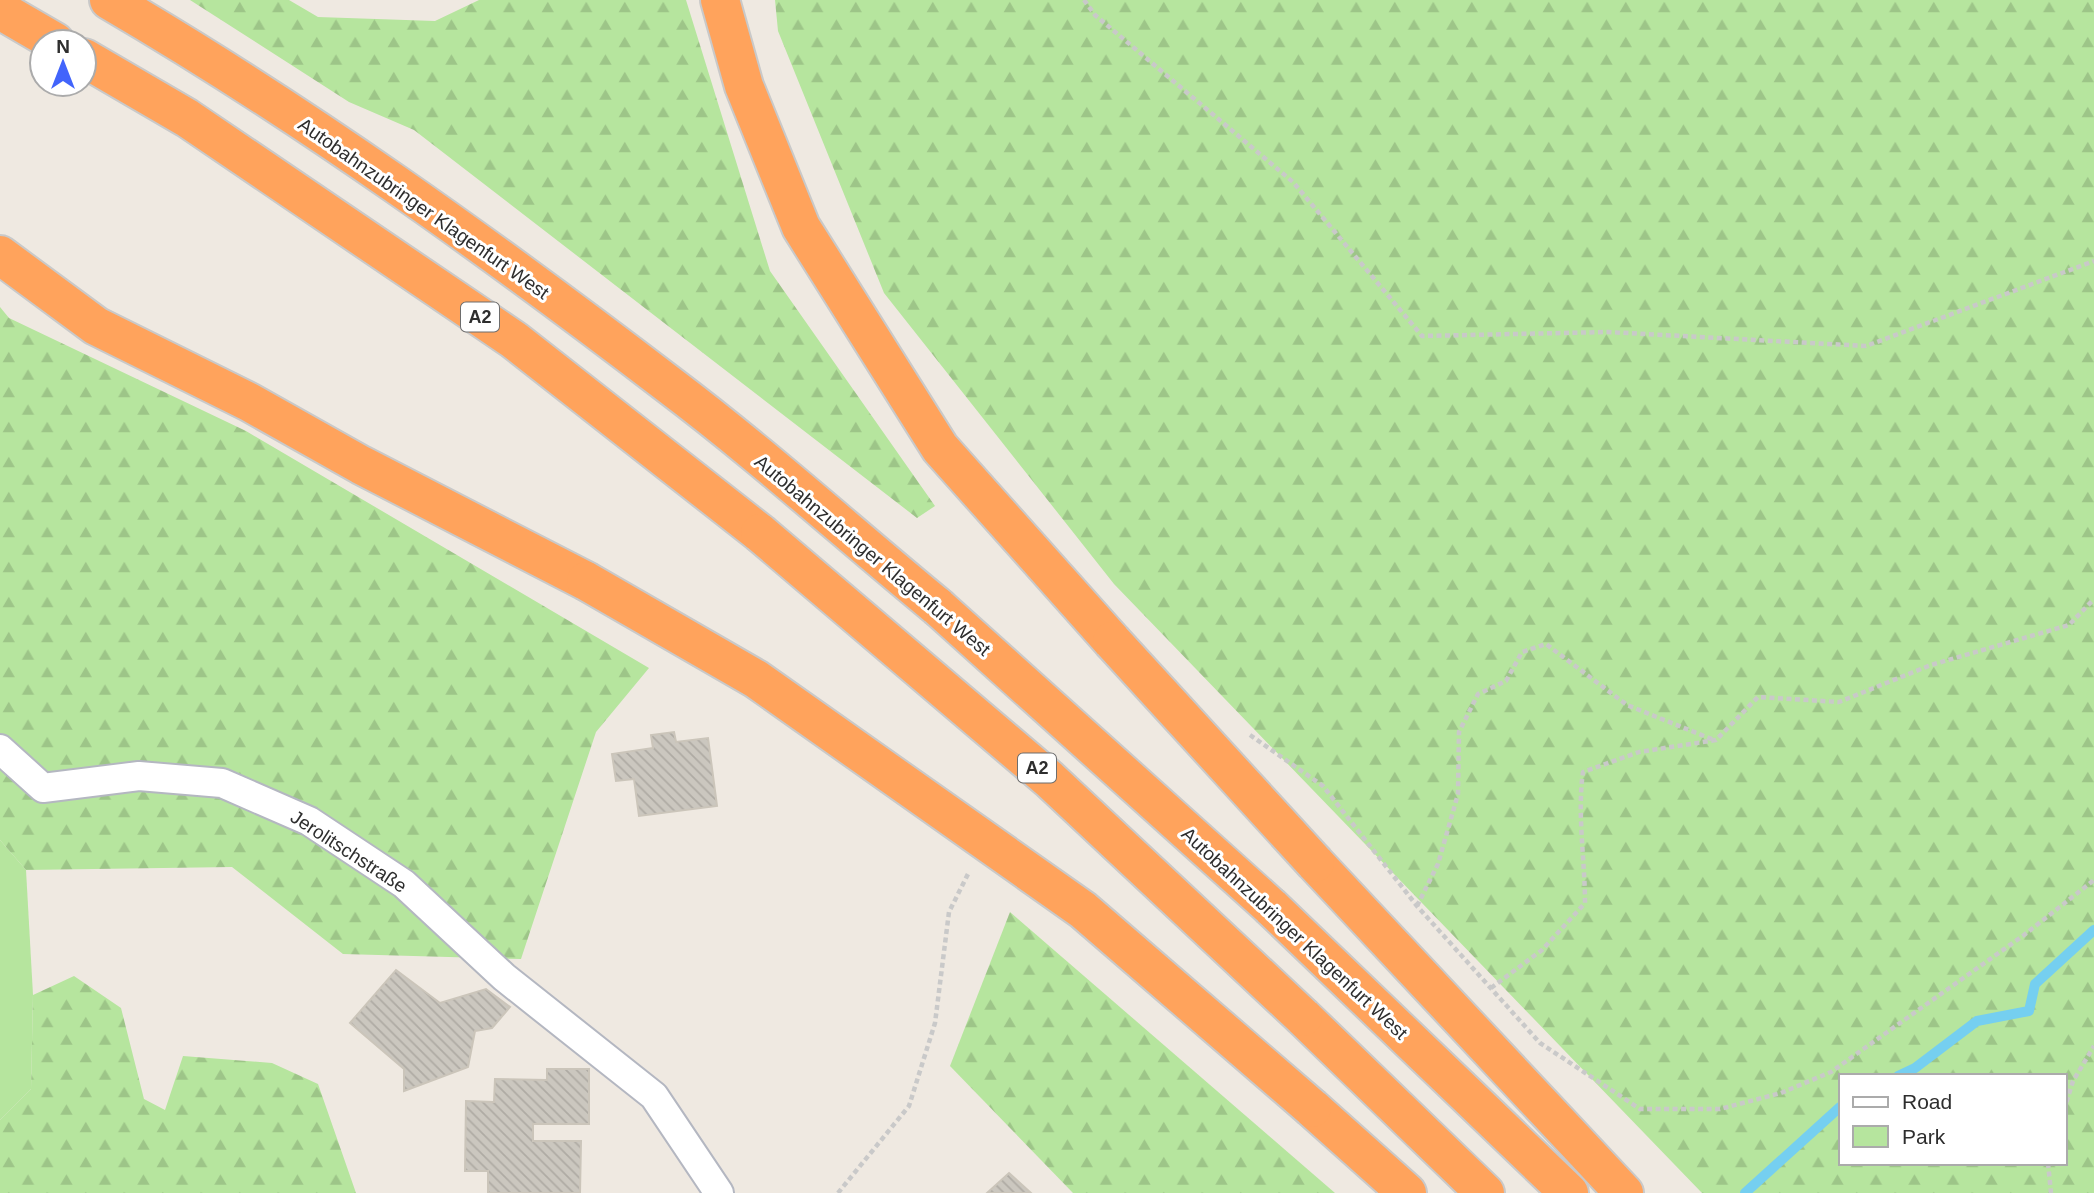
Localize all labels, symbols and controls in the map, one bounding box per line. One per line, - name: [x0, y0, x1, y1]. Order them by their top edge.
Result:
- north arrow: [28, 28, 98, 98]
- text: N: [56, 36, 70, 57]
- street label: Autobahnzubringer Klagenfurt West: [295, 114, 553, 304]
- road number: A2: [461, 302, 499, 332]
- street label: Autobahnzubringer Klagenfurt West: [751, 451, 995, 661]
- road number: A2: [1018, 754, 1056, 782]
- street label: Jerolitschstraße: [287, 806, 411, 897]
- street label: Autobahnzubringer Klagenfurt West: [1178, 823, 1412, 1044]
- legend: [1839, 1074, 2066, 1165]
- text: Road: [1902, 1090, 1952, 1113]
- text: Park: [1902, 1125, 1946, 1148]

